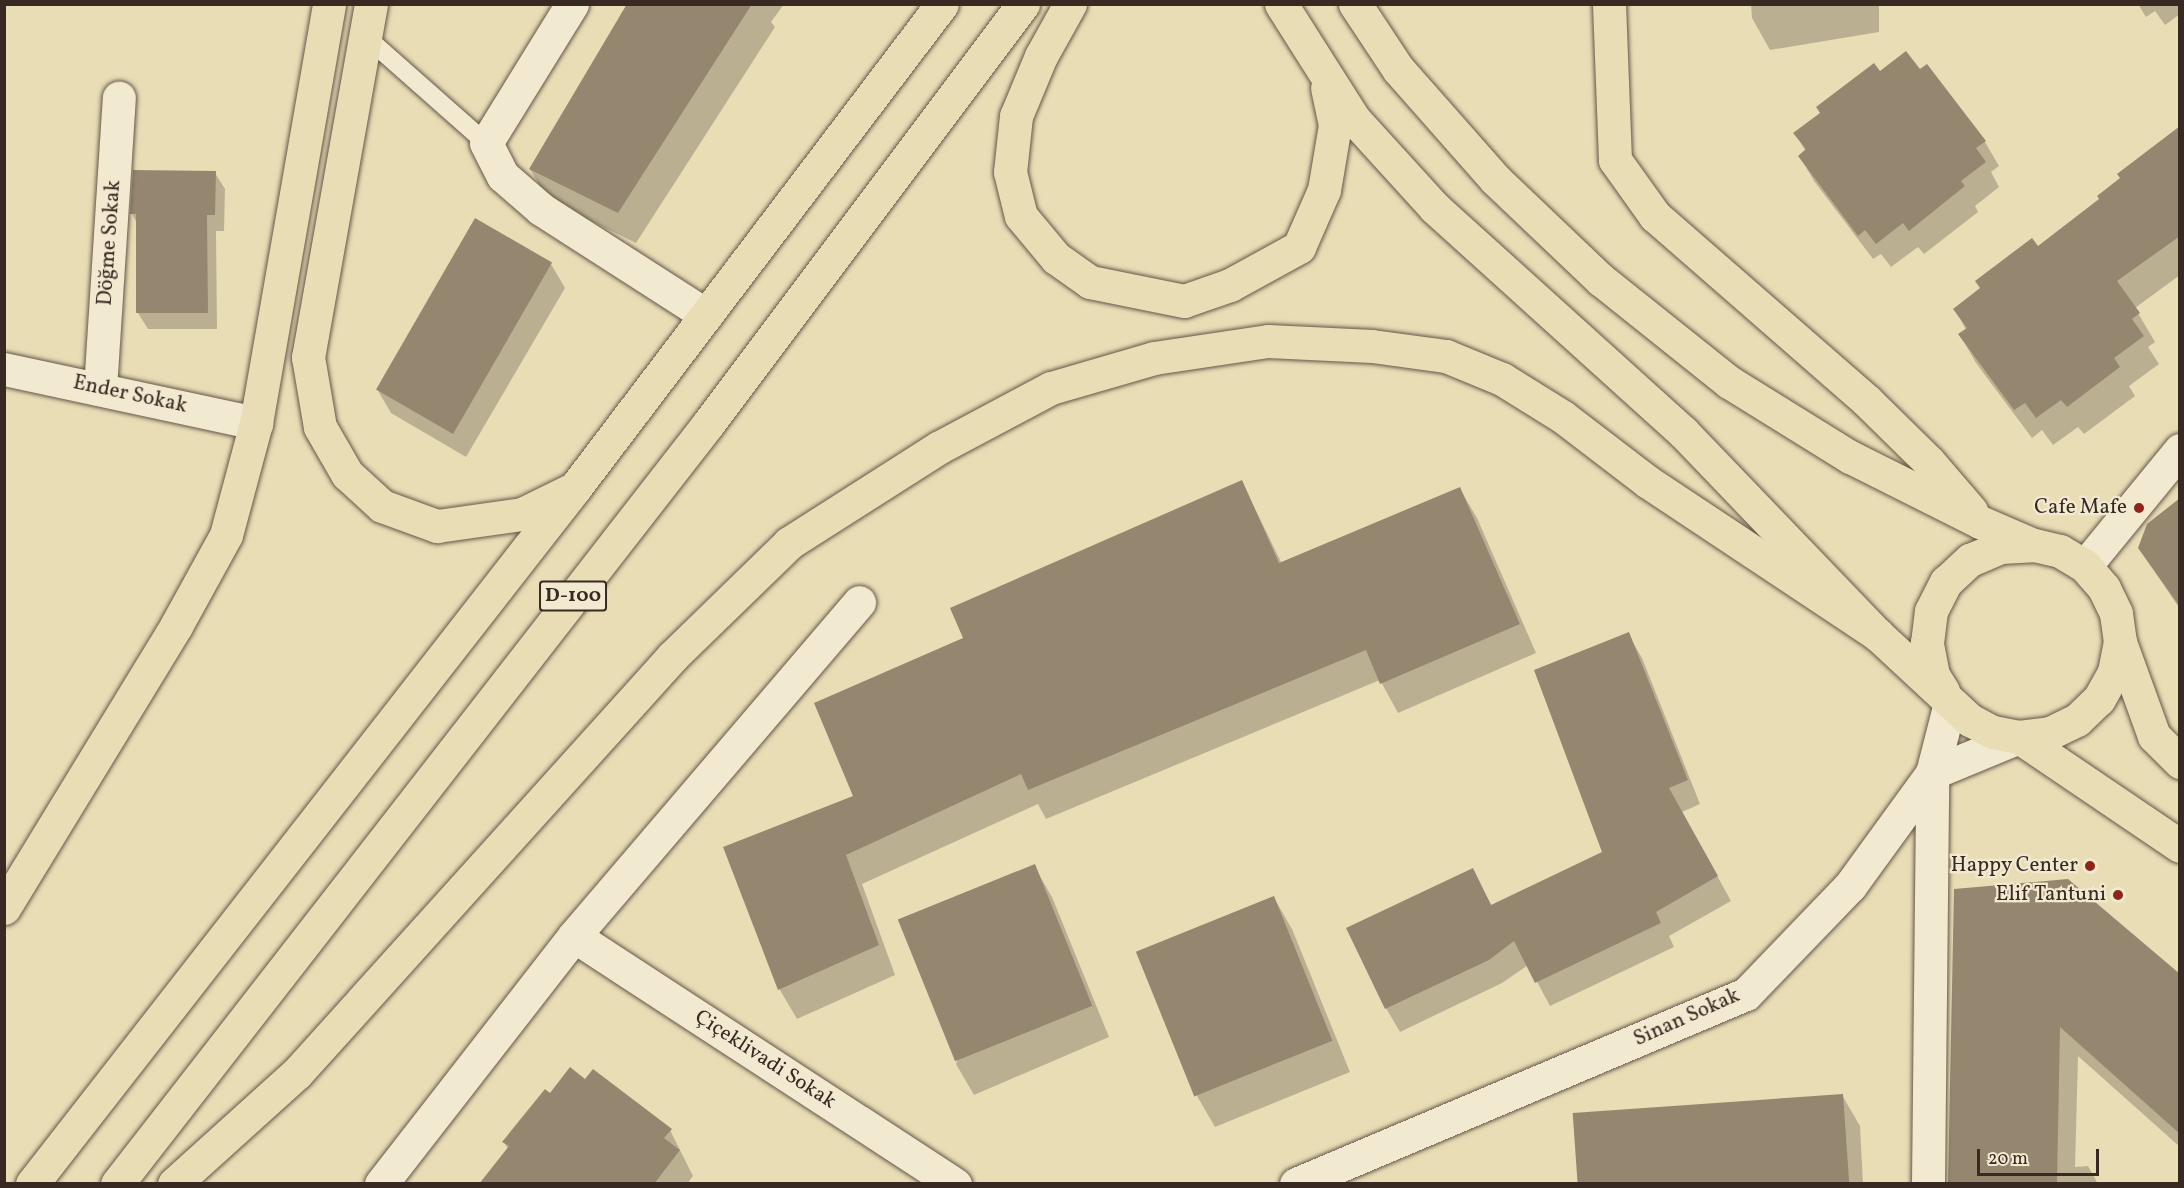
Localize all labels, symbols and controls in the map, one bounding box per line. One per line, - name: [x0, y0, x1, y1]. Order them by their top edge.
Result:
- street label: Döğme Sokak: [93, 179, 127, 307]
- street label: Ender Sokak: [71, 371, 189, 419]
- place label: Cafe Mafe: [2034, 495, 2127, 521]
- marker: Cafe Mafe: [2132, 501, 2146, 515]
- road number: D-100: [538, 579, 608, 613]
- place label: Happy Center: [1950, 853, 2078, 879]
- marker: Happy Center: [2083, 859, 2097, 873]
- place label: Elif Tantuni: [1997, 882, 2106, 908]
- marker: Elif Tantuni: [2111, 888, 2125, 902]
- street label: Sinan Sokak: [1630, 983, 1744, 1053]
- street label: Çiçeklivadi Sokak: [690, 1005, 840, 1115]
- scale bar: [1980, 1137, 2102, 1175]
- text: 20 m: [1988, 1147, 2028, 1172]

